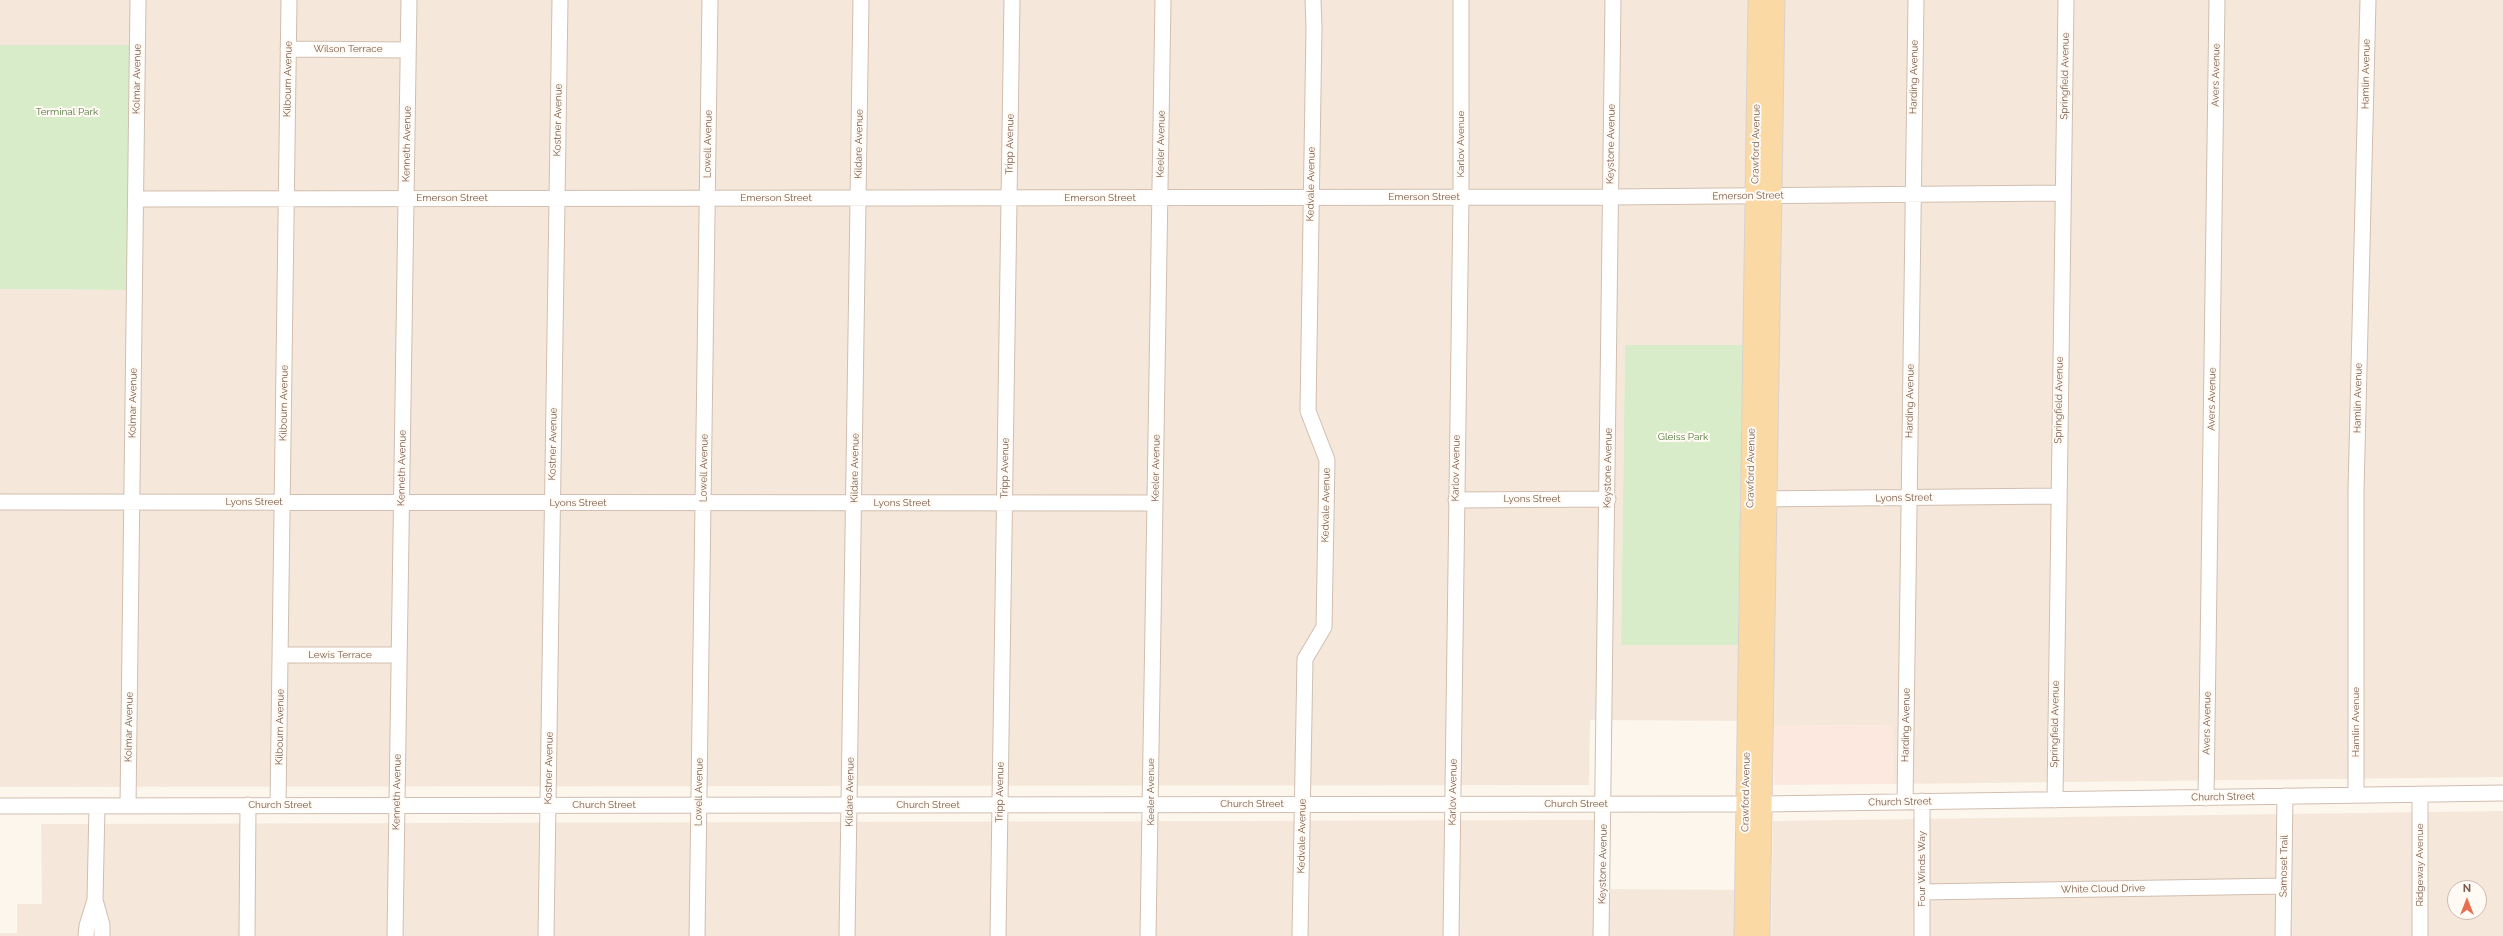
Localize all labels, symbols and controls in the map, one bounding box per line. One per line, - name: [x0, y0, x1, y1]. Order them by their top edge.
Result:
- street label: Springfield Avenue: [2058, 32, 2072, 120]
- street label: Hamlin Avenue: [2359, 39, 2373, 109]
- street label: Harding Avenue: [1907, 40, 1921, 114]
- street label: Kilbourn Avenue: [281, 41, 295, 117]
- street label: Wilson Terrace: [313, 43, 383, 55]
- street label: Avers Avenue: [2209, 43, 2223, 107]
- street label: Kolmar Avenue: [130, 44, 144, 114]
- street label: Kostner Avenue: [551, 83, 565, 157]
- street label: Keystone Avenue: [1604, 104, 1618, 184]
- street label: Crawford Avenue: [1749, 104, 1763, 184]
- park label: Terminal Park: [36, 106, 98, 118]
- street label: Kenneth Avenue: [400, 106, 414, 182]
- street label: Kildare Avenue: [852, 109, 866, 179]
- street label: Lowell Avenue: [701, 110, 715, 178]
- street label: Keeler Avenue: [1154, 110, 1168, 178]
- street label: Karlov Avenue: [1455, 111, 1467, 177]
- street label: Tripp Avenue: [1003, 113, 1017, 175]
- street label: Kedvale Avenue: [1304, 146, 1318, 222]
- street label: Emerson Street: [1712, 189, 1784, 203]
- street label: Emerson Street: [1388, 191, 1460, 203]
- street label: Emerson Street: [416, 192, 488, 204]
- street label: Emerson Street: [740, 192, 812, 204]
- street label: Emerson Street: [1064, 192, 1136, 204]
- street label: Springfield Avenue: [2052, 356, 2066, 444]
- street label: Hamlin Avenue: [2351, 363, 2365, 433]
- street label: Harding Avenue: [1903, 364, 1917, 438]
- street label: Kilbourn Avenue: [277, 365, 291, 441]
- street label: Avers Avenue: [2205, 367, 2219, 431]
- street label: Kolmar Avenue: [126, 368, 140, 438]
- street label: Kostner Avenue: [546, 407, 560, 481]
- street label: Keystone Avenue: [1601, 428, 1615, 508]
- street label: Crawford Avenue: [1744, 428, 1758, 508]
- street label: Kenneth Avenue: [395, 430, 409, 506]
- park label: Gleiss Park: [1658, 431, 1708, 443]
- street label: Kildare Avenue: [848, 433, 862, 503]
- street label: Lowell Avenue: [697, 434, 711, 502]
- street label: Keeler Avenue: [1149, 434, 1163, 502]
- street label: Karlov Avenue: [1449, 434, 1463, 502]
- street label: Tripp Avenue: [998, 437, 1012, 499]
- street label: Kedvale Avenue: [1319, 467, 1333, 543]
- street label: Lyons Street: [1875, 492, 1933, 504]
- street label: Lyons Street: [1503, 493, 1561, 505]
- street label: Lyons Street: [225, 496, 283, 508]
- street label: Lyons Street: [549, 497, 607, 509]
- street label: Lyons Street: [873, 497, 931, 509]
- street label: Lewis Terrace: [308, 649, 372, 661]
- street label: Springfield Avenue: [2048, 680, 2062, 768]
- street label: Hamlin Avenue: [2350, 687, 2362, 757]
- street label: Harding Avenue: [1899, 688, 1913, 762]
- street label: Kilbourn Avenue: [273, 689, 287, 765]
- street label: Avers Avenue: [2200, 691, 2214, 755]
- street label: Kolmar Avenue: [122, 692, 136, 762]
- street label: Kostner Avenue: [542, 731, 556, 805]
- street label: Crawford Avenue: [1739, 752, 1753, 832]
- street label: Kenneth Avenue: [390, 754, 404, 830]
- street label: Kildare Avenue: [843, 757, 857, 827]
- street label: Lowell Avenue: [692, 758, 706, 826]
- street label: Keeler Avenue: [1145, 758, 1157, 826]
- street label: Karlov Avenue: [1446, 758, 1460, 826]
- street label: Tripp Avenue: [993, 761, 1007, 823]
- street label: Church Street: [2191, 790, 2255, 804]
- street label: Church Street: [1868, 795, 1932, 809]
- street label: Church Street: [1220, 798, 1284, 810]
- street label: Kedvale Avenue: [1295, 798, 1309, 874]
- street label: Church Street: [1544, 798, 1608, 810]
- street label: Church Street: [248, 799, 312, 811]
- street label: Church Street: [572, 799, 636, 811]
- street label: Church Street: [896, 799, 960, 811]
- street label: Ridgeway Avenue: [2414, 823, 2426, 907]
- street label: Keystone Avenue: [1596, 824, 1610, 904]
- street label: Four Winds Way: [1916, 831, 1928, 907]
- street label: Samoset Trail: [2277, 835, 2291, 897]
- north arrow: [2447, 880, 2487, 920]
- street label: White Cloud Drive: [2061, 882, 2145, 896]
- text: N: [2463, 882, 2471, 895]

